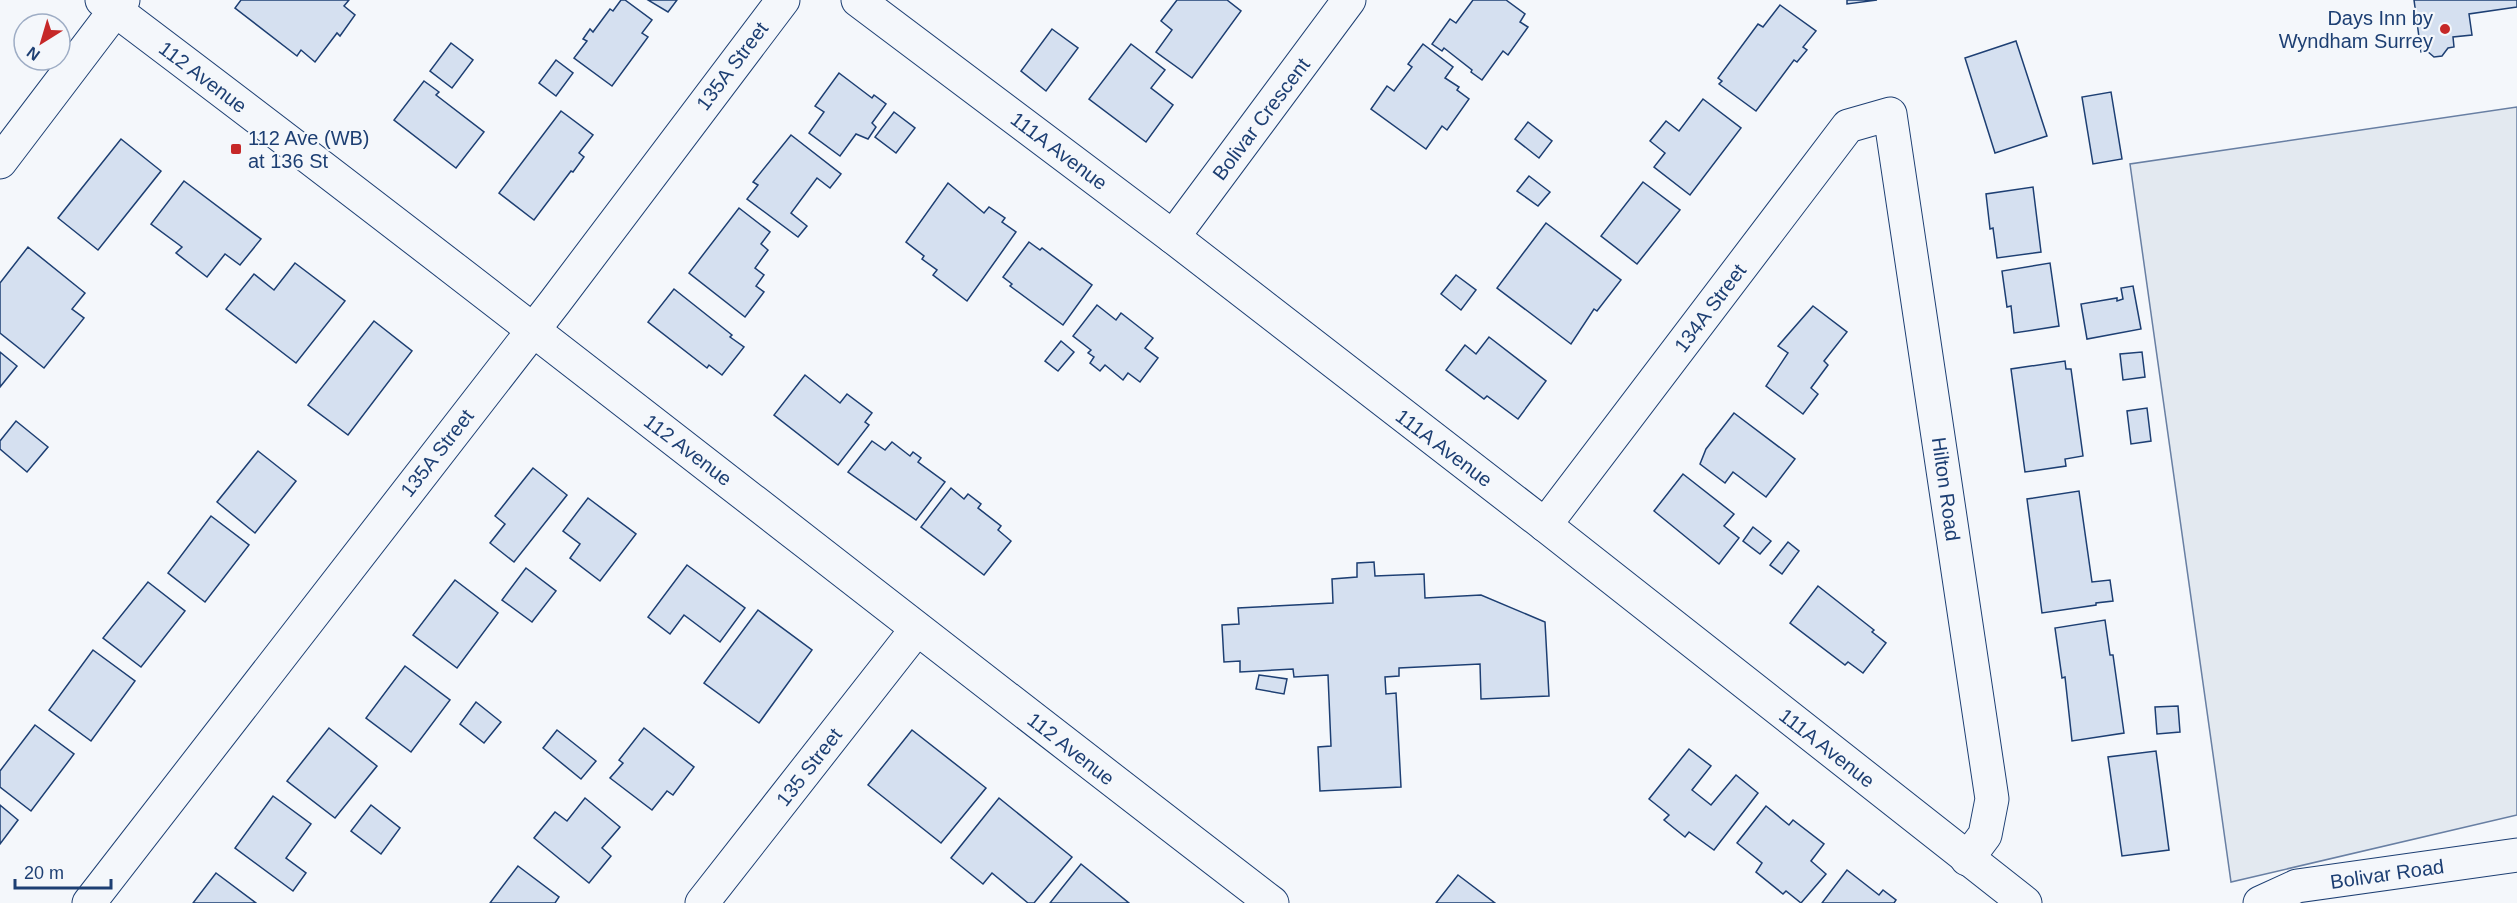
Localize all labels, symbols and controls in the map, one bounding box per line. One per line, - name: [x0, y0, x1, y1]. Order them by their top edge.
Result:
- place label: Days Inn by Wyndham Surrey: [2279, 7, 2433, 52]
- north arrow: [12, 12, 72, 72]
- street label: 135A Street: [692, 17, 773, 114]
- marker: Days Inn by Wyndham Surrey: [2438, 22, 2452, 36]
- street label: 112 Avenue: [155, 37, 251, 117]
- text: N: [24, 43, 43, 64]
- street label: Bolivar Crescent: [1208, 53, 1314, 184]
- street label: 111A Avenue: [1007, 108, 1111, 194]
- place label: 112 Ave (WB) at 136 St: [248, 127, 370, 172]
- marker: 112 Ave (WB) at 136 St: [229, 142, 243, 156]
- street label: 134A Street: [1670, 259, 1751, 356]
- street label: 135A Street: [396, 405, 478, 501]
- street label: 111A Avenue: [1392, 405, 1496, 491]
- street label: 112 Avenue: [640, 410, 736, 490]
- street label: Hilton Road: [1928, 436, 1964, 542]
- street label: 111A Avenue: [1775, 704, 1879, 792]
- street label: 112 Avenue: [1023, 708, 1119, 790]
- street label: 135 Street: [772, 724, 846, 810]
- scale bar: [15, 852, 111, 890]
- street label: Bolivar Road: [2329, 855, 2445, 893]
- text: 20 m: [24, 863, 64, 883]

